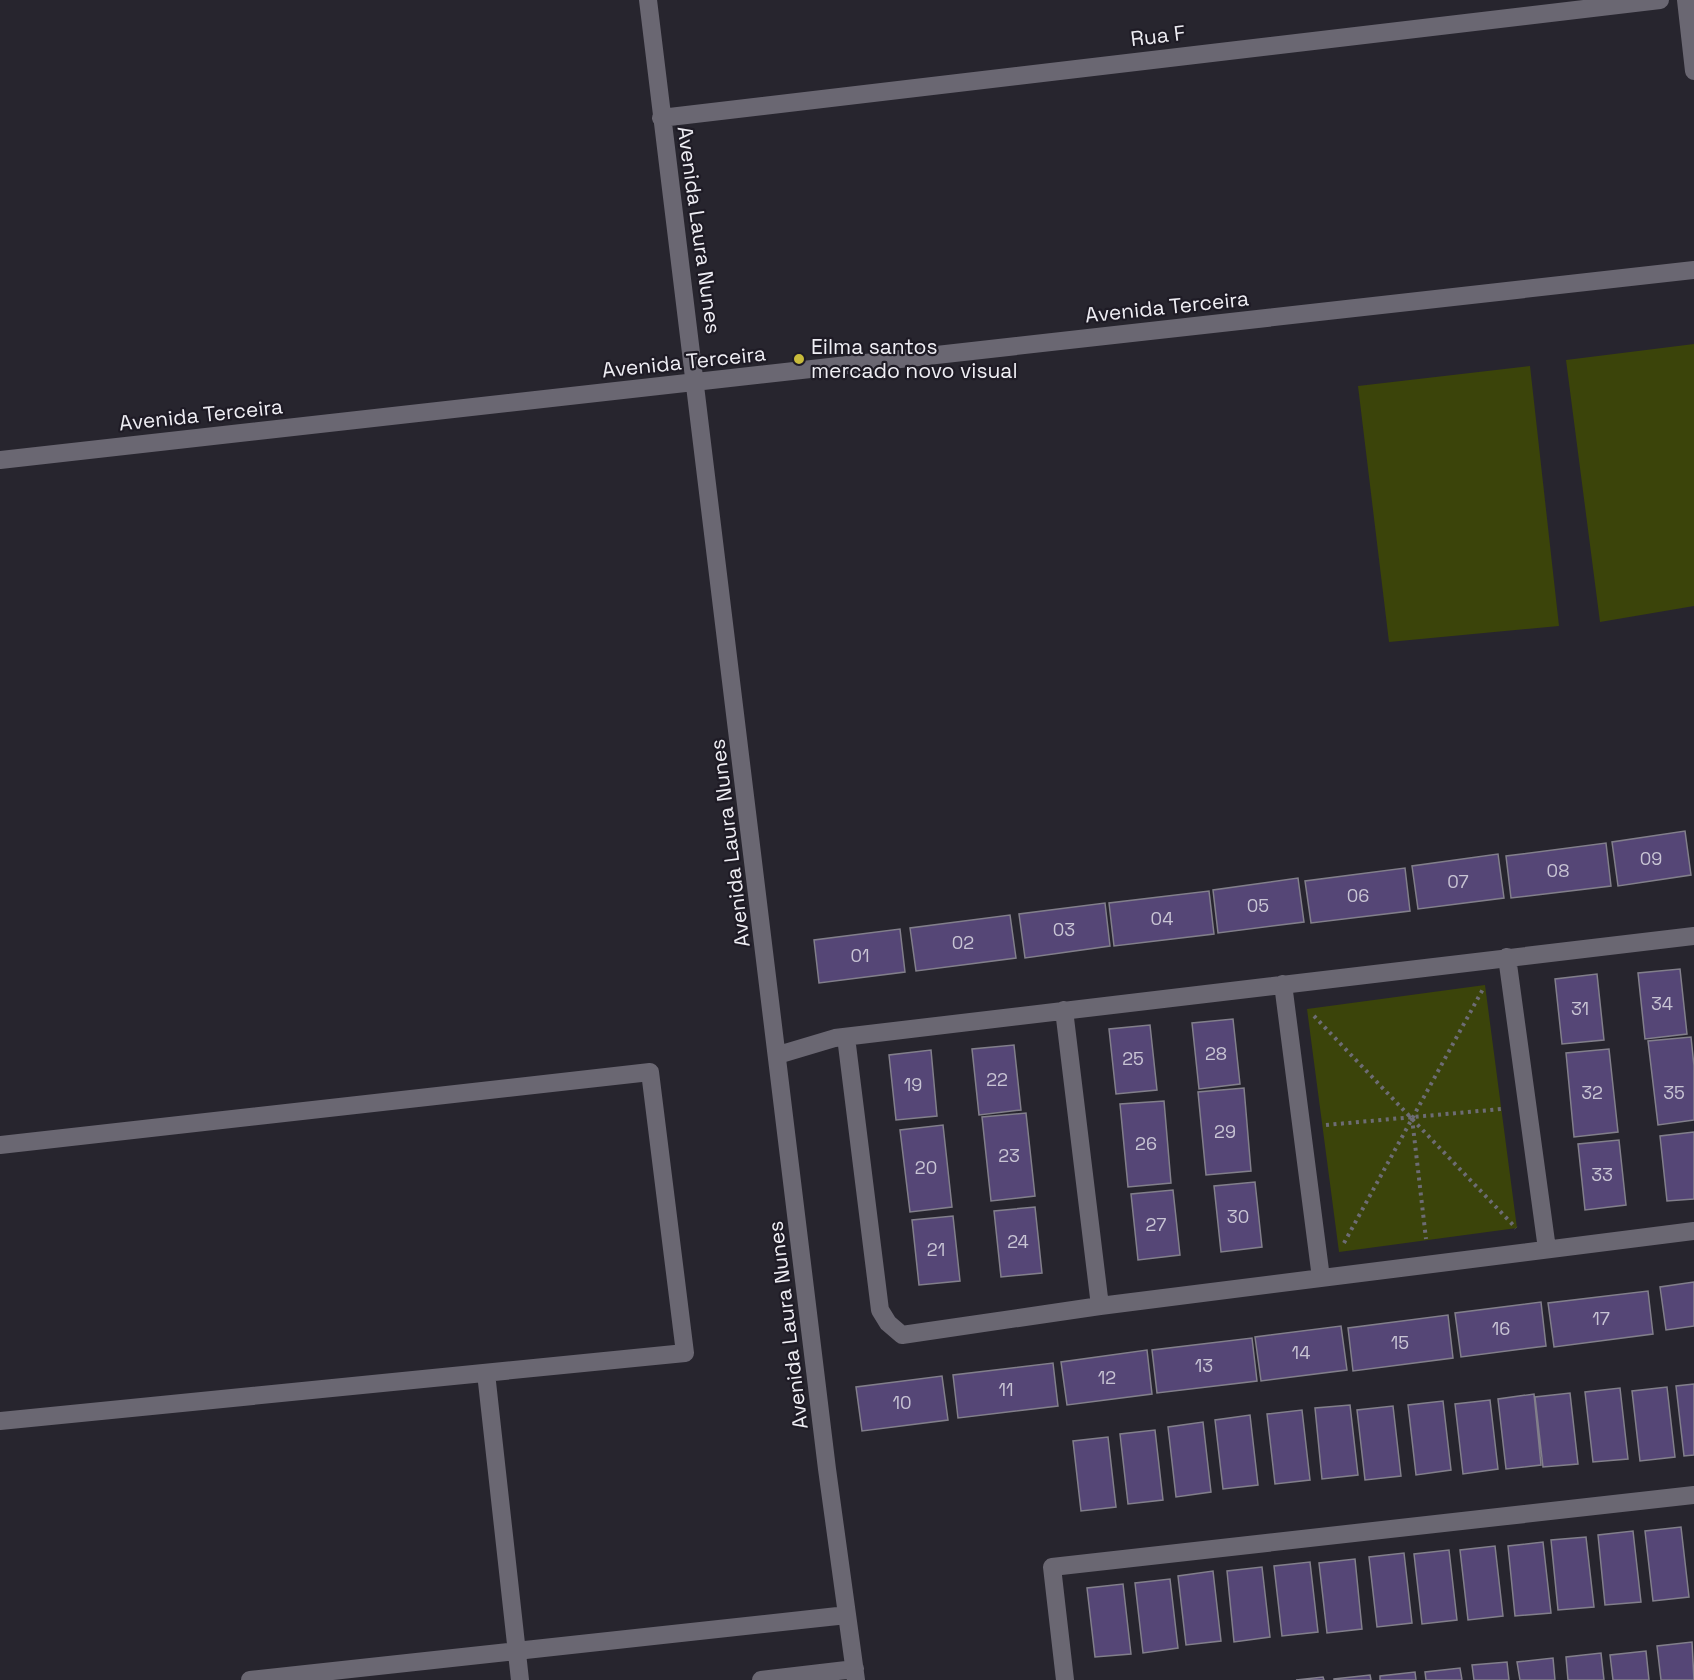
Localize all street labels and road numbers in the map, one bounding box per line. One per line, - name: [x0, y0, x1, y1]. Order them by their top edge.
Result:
- street label: Rua F: [1129, 19, 1187, 52]
- street label: Avenida Laura Nunes: [672, 124, 727, 336]
- street label: Avenida Terceira: [1084, 284, 1250, 329]
- street label: Avenida Terceira: [601, 339, 767, 384]
- street label: Avenida Terceira: [118, 392, 284, 437]
- street label: Avenida Laura Nunes: [703, 737, 756, 949]
- street label: Avenida Laura Nunes: [761, 1219, 814, 1431]

